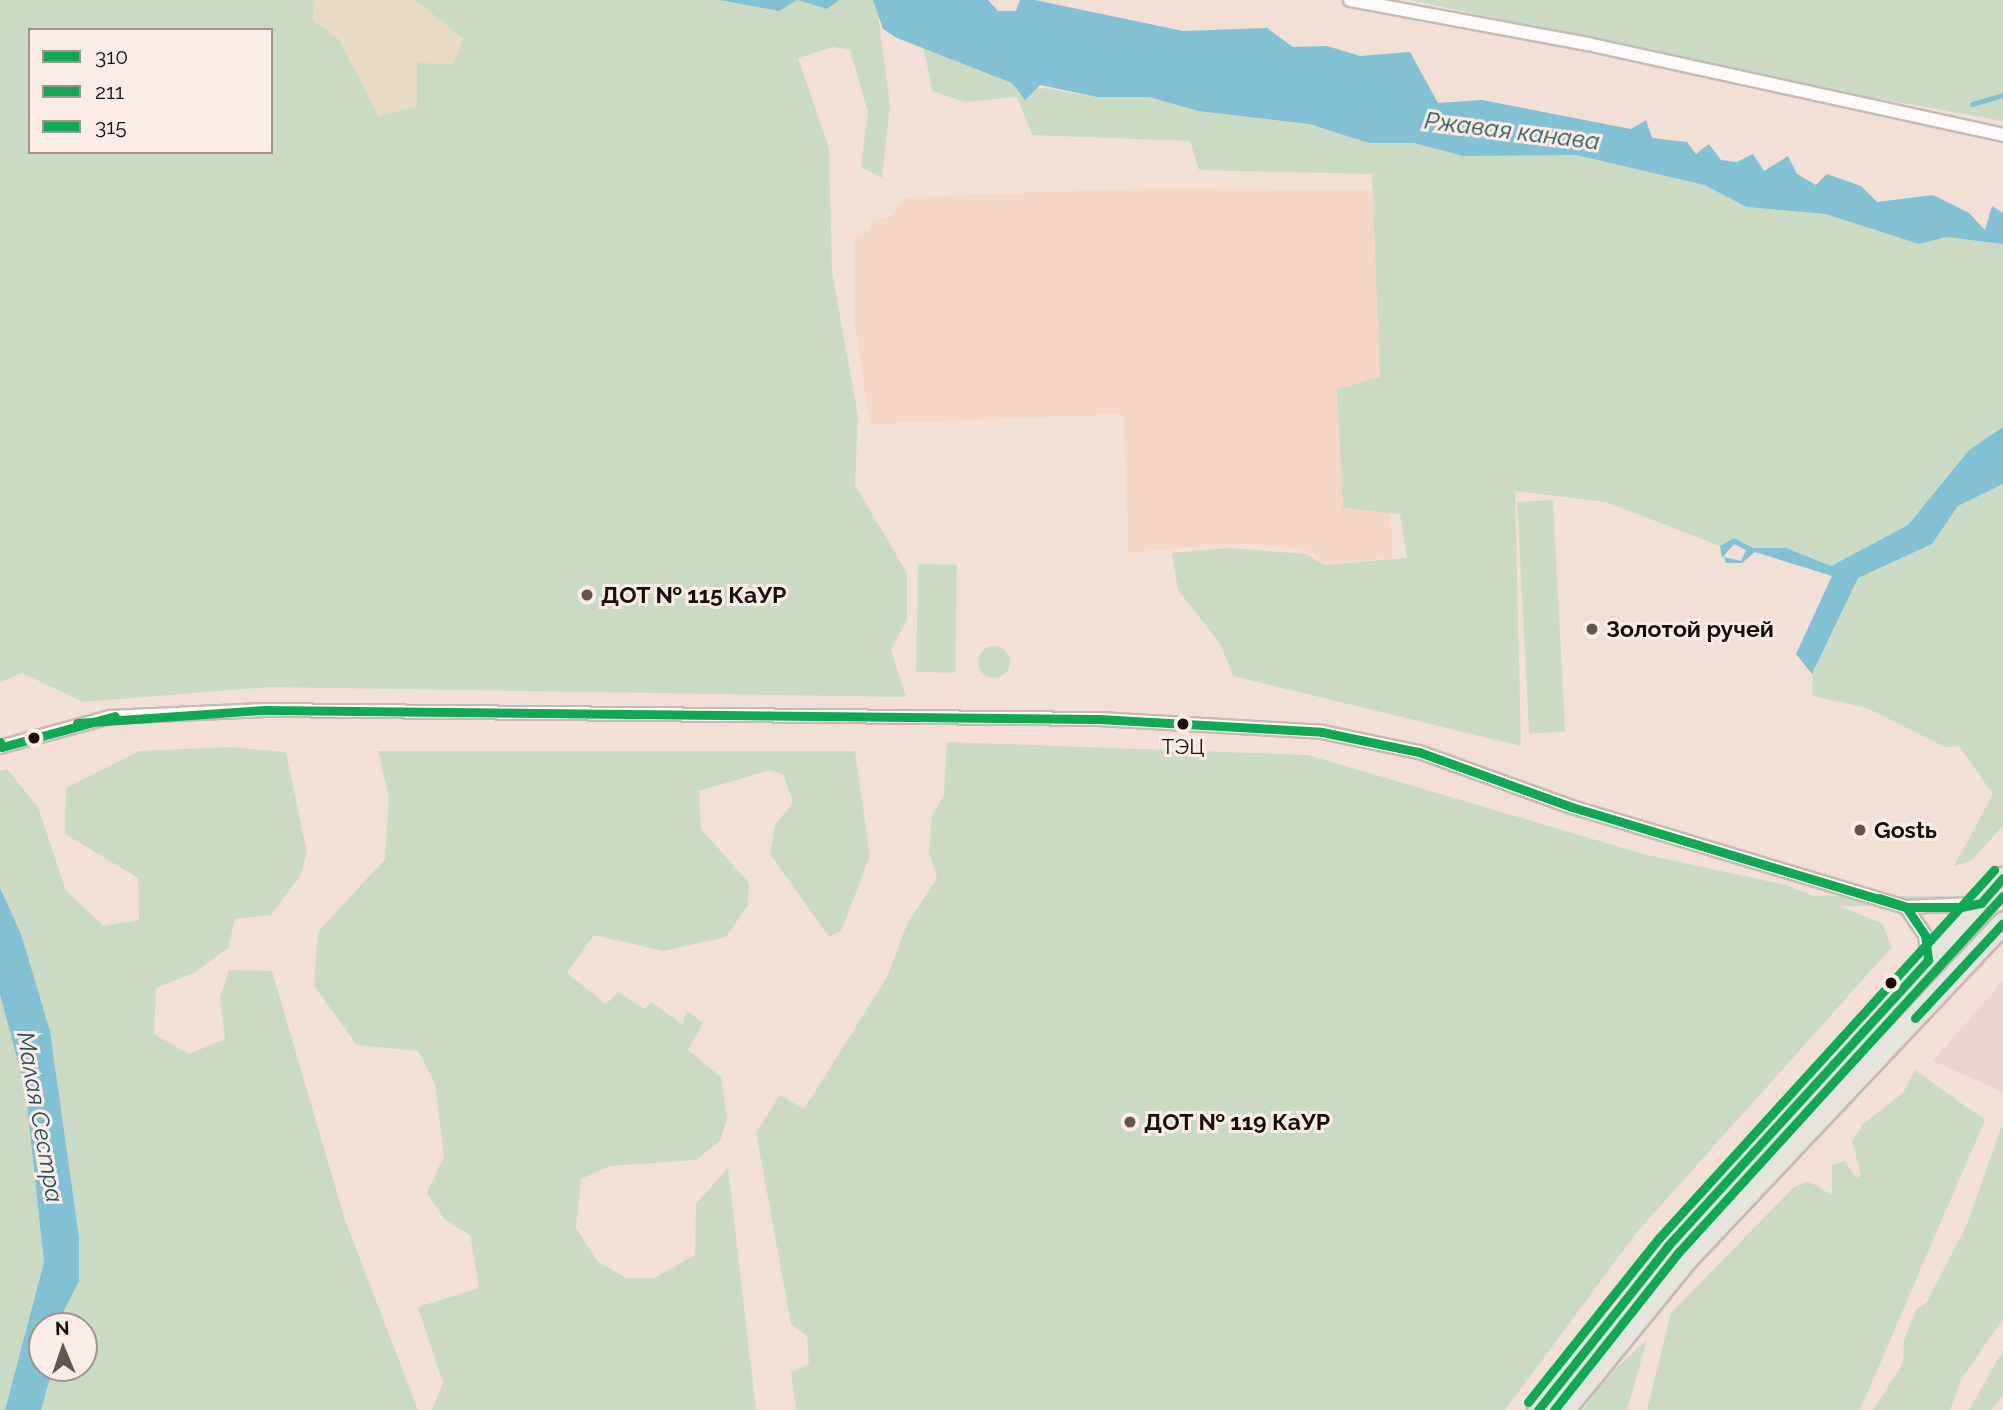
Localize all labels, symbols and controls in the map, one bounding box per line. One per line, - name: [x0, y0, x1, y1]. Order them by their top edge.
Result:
- legend: [28, 28, 273, 154]
- text: 310: [95, 44, 128, 69]
- text: 211: [95, 79, 124, 104]
- water label: Ржавая канава: [1423, 106, 1601, 156]
- text: 315: [95, 114, 127, 139]
- place label: ДОТ № 115 КаУР: [601, 581, 787, 609]
- marker: ДОТ № 115 КаУР: [579, 587, 595, 603]
- place label: Золотой ручей: [1606, 615, 1774, 643]
- marker: Золотой ручей: [1584, 621, 1600, 637]
- marker: ТЭЦ: [1176, 717, 1190, 731]
- unlabelled marker: [27, 731, 41, 745]
- place label: ТЭЦ: [1161, 734, 1205, 760]
- place label: Gostь: [1874, 816, 1937, 844]
- marker: Gostь: [1852, 822, 1868, 838]
- unlabelled marker: [1884, 976, 1898, 990]
- water label: Малая Сестра: [11, 1029, 69, 1205]
- place label: ДОТ № 119 КаУР: [1144, 1108, 1331, 1136]
- marker: ДОТ № 119 КаУР: [1122, 1114, 1138, 1130]
- north arrow: [28, 1312, 98, 1382]
- text: N: [55, 1317, 70, 1339]

